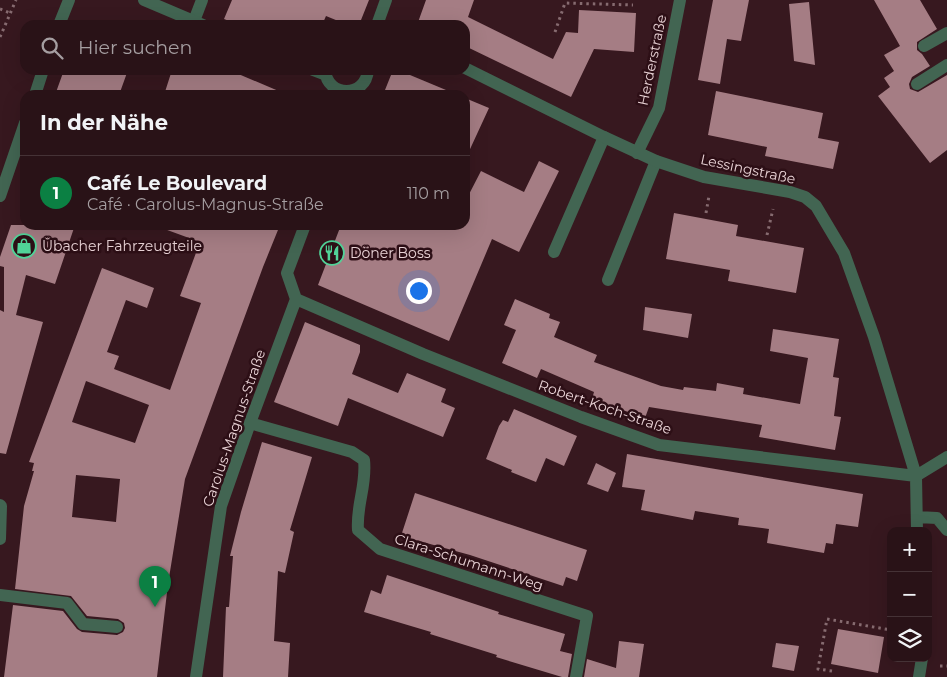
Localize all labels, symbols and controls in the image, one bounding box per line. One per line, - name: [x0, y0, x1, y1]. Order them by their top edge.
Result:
- street label: Herderstraße: [634, 13, 670, 107]
- search box: [20, 20, 470, 75]
- icon: search: [38, 34, 66, 62]
- text: Hier suchen: [78, 36, 192, 59]
- text: In der Nähe: [40, 110, 168, 135]
- street label: Lessingstraße: [699, 150, 797, 188]
- text: Café Le Boulevard: [87, 172, 267, 195]
- text: 1: [53, 184, 59, 203]
- text: 110 m: [407, 184, 450, 203]
- text: Café · Carolus-Magnus-Straße: [87, 195, 324, 214]
- shop icon: Übacher Fahrzeugteile: [11, 233, 37, 259]
- place label: Übacher Fahrzeugteile: [42, 237, 202, 255]
- restaurant icon: Döner Boss: [319, 240, 345, 266]
- place label: Döner Boss: [350, 244, 431, 262]
- your location: [406, 278, 432, 304]
- street label: Carolus-Magnus-Straße: [199, 347, 269, 509]
- street label: Robert-Koch-Straße: [536, 376, 674, 438]
- map controls: [887, 527, 932, 662]
- button: +: [887, 527, 932, 572]
- street label: Clara-Schumann-Weg: [392, 529, 546, 595]
- pin: 1: [139, 566, 171, 607]
- button: −: [887, 572, 932, 617]
- button: layers: [887, 617, 932, 662]

